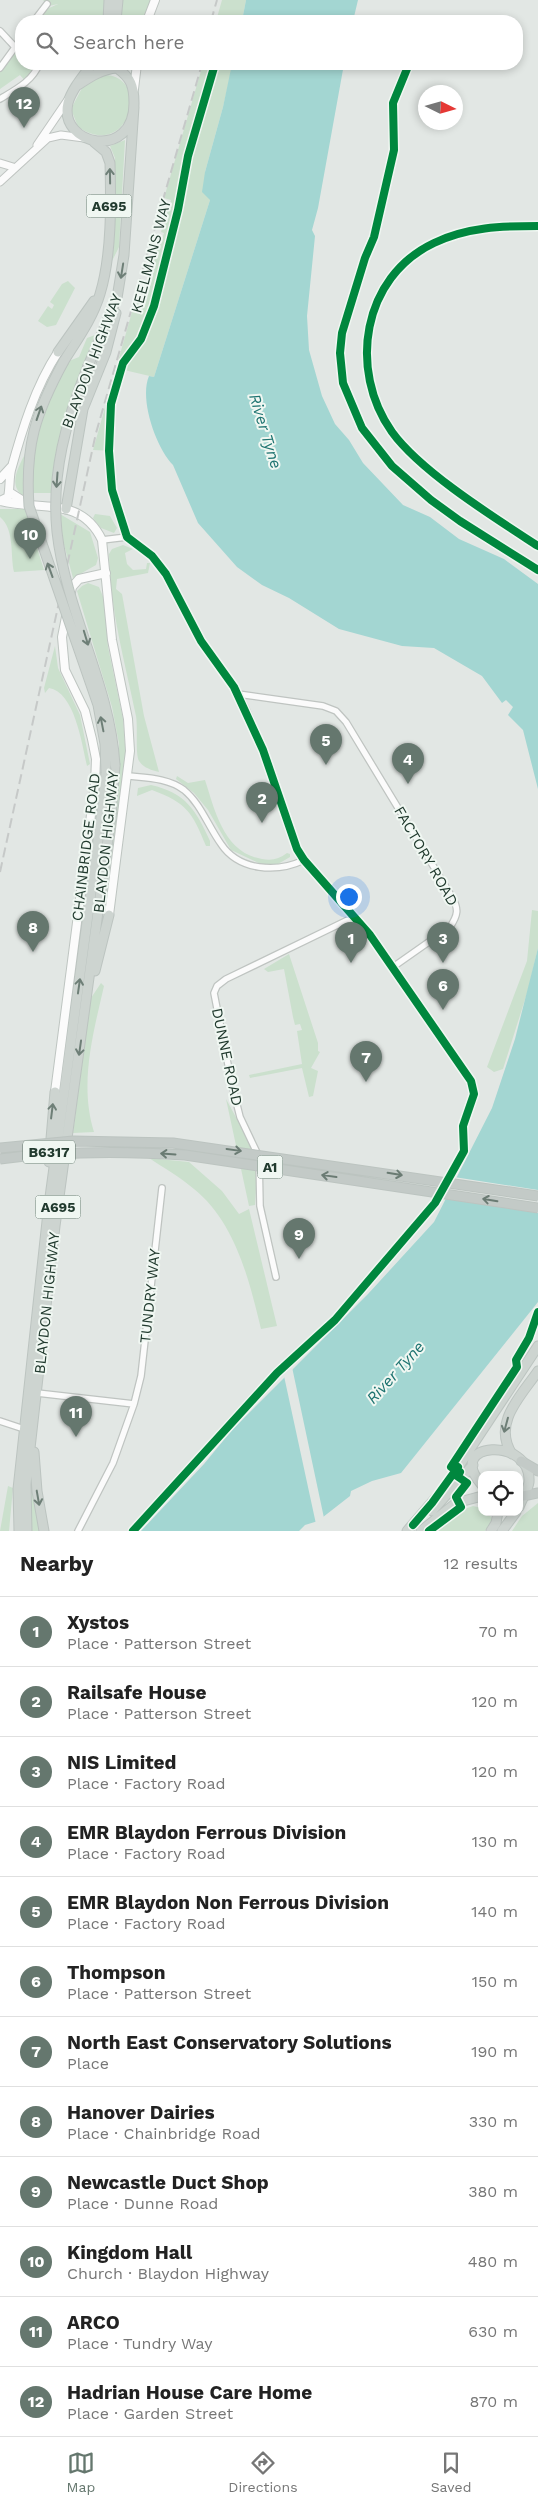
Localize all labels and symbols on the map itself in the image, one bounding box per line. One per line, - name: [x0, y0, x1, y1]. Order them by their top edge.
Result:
- north arrow: [418, 85, 463, 130]
- pin: 12: [8, 87, 40, 128]
- one-way arrow: [105, 168, 115, 184]
- road number: A695: [86, 195, 132, 218]
- street label: KEELMANS WAY: [127, 197, 175, 315]
- one-way arrow: [116, 263, 126, 279]
- street label: BLAYDON HIGHWAY: [58, 291, 126, 431]
- water label: River Tyne: [245, 391, 286, 471]
- one-way arrow: [35, 405, 44, 421]
- one-way arrow: [53, 471, 62, 487]
- pin: 10: [14, 518, 46, 559]
- one-way arrow: [45, 563, 54, 579]
- one-way arrow: [81, 630, 91, 646]
- one-way arrow: [97, 717, 106, 733]
- pin: 5: [310, 724, 342, 765]
- pin: 4: [392, 743, 424, 784]
- street label: BLAYDON HIGHWAY: [90, 770, 122, 914]
- street label: CHAINBRIDGE ROAD: [68, 772, 104, 922]
- pin: 2: [246, 782, 278, 823]
- street label: FACTORY ROAD: [390, 803, 462, 909]
- your location: [336, 884, 362, 910]
- pin: 8: [17, 911, 49, 952]
- pin: 1: [335, 922, 367, 963]
- pin: 3: [427, 922, 459, 963]
- pin: 6: [427, 969, 459, 1010]
- one-way arrow: [74, 978, 84, 994]
- street label: DUNNE ROAD: [208, 1006, 246, 1108]
- one-way arrow: [75, 1040, 85, 1056]
- pin: 7: [350, 1041, 382, 1082]
- one-way arrow: [47, 1103, 57, 1119]
- road number: B6317: [23, 1140, 75, 1164]
- one-way arrow: [225, 1146, 241, 1156]
- one-way arrow: [160, 1150, 176, 1159]
- road number: A1: [258, 1156, 282, 1178]
- one-way arrow: [386, 1169, 402, 1179]
- one-way arrow: [322, 1170, 338, 1180]
- one-way arrow: [482, 1195, 498, 1205]
- road number: A695: [36, 1196, 80, 1218]
- pin: 9: [283, 1218, 315, 1259]
- street label: BLAYDON HIGHWAY: [31, 1231, 63, 1375]
- street label: TUNDRY WAY: [136, 1247, 164, 1344]
- water label: River Tyne: [362, 1337, 428, 1407]
- pin: 11: [60, 1396, 92, 1437]
- one-way arrow: [501, 1417, 510, 1433]
- one-way arrow: [34, 1490, 44, 1506]

